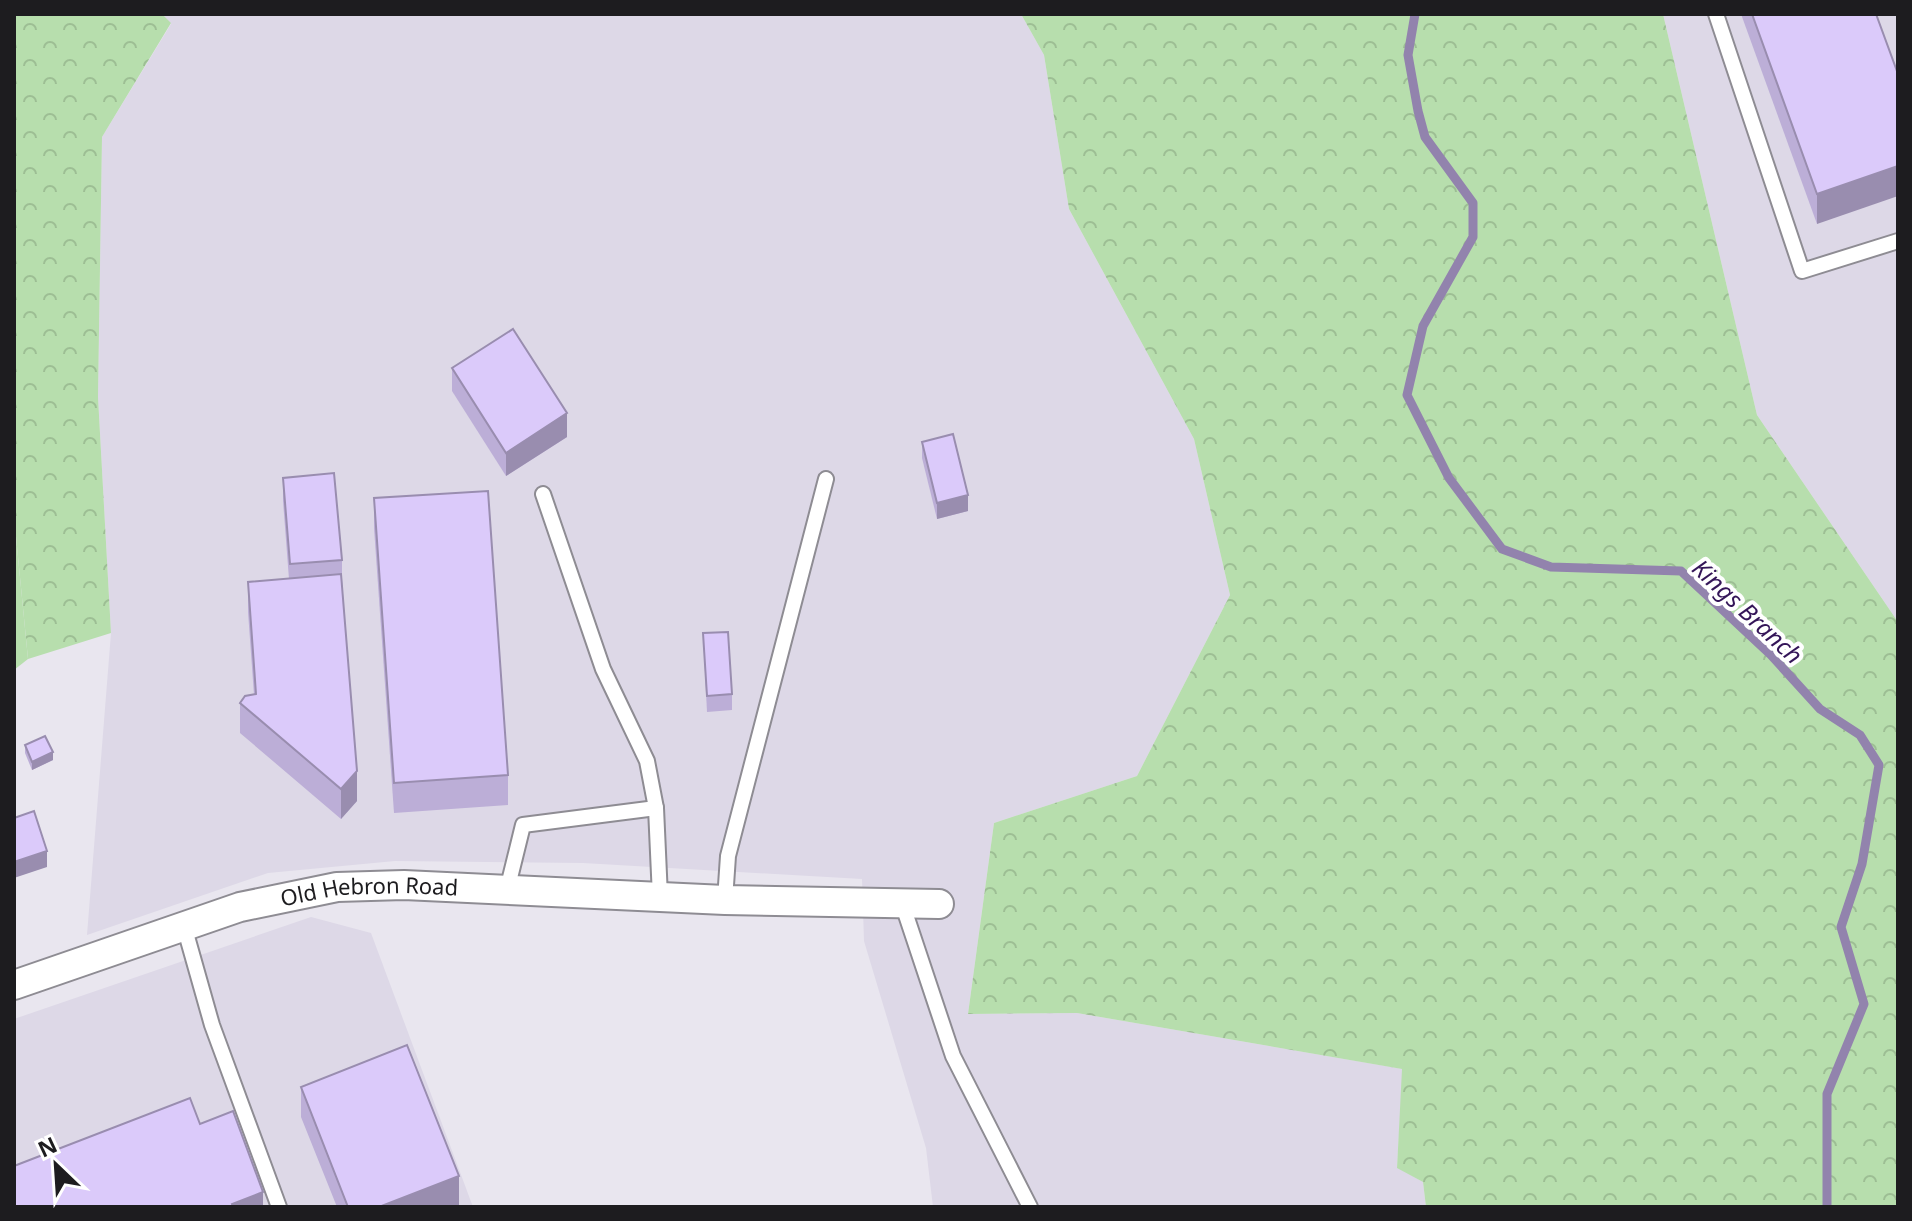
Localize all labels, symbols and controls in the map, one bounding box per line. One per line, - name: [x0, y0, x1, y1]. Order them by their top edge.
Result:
- water label: Kings Branch: [1686, 551, 1810, 671]
- street label: Old Hebron Road: [278, 869, 459, 912]
- north arrow: [16, 1125, 96, 1205]
- text: N: [33, 1129, 62, 1163]

